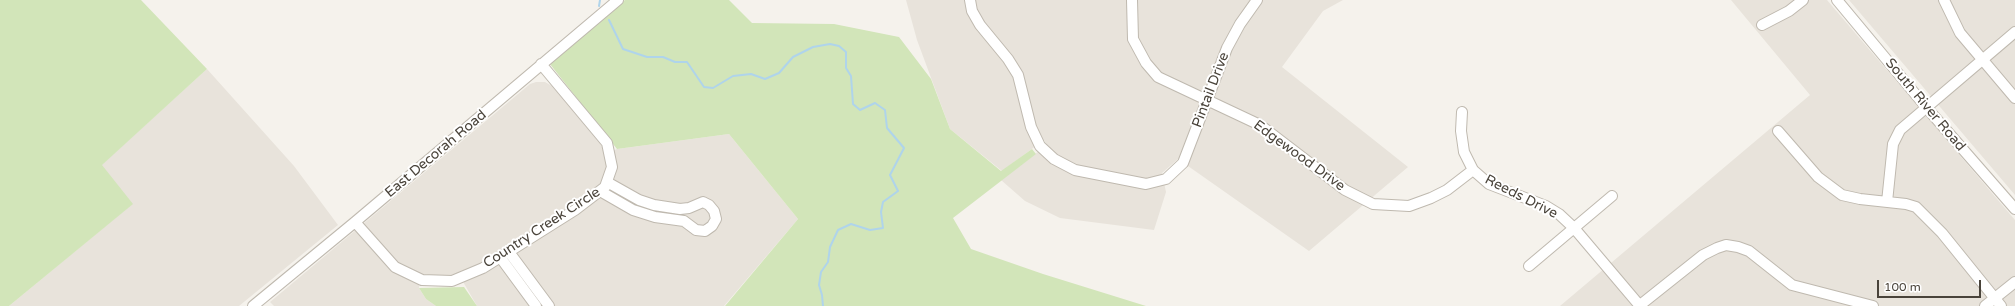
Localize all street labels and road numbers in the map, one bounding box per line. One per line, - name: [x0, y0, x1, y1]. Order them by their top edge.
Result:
- street label: Pintail Drive: [1189, 50, 1233, 130]
- street label: South River Road: [1881, 55, 1969, 155]
- street label: East Decorah Road: [382, 107, 490, 201]
- street label: Edgewood Drive: [1250, 117, 1348, 195]
- street label: Reeds Drive: [1482, 171, 1560, 223]
- street label: Country Creek Circle: [480, 184, 604, 272]

